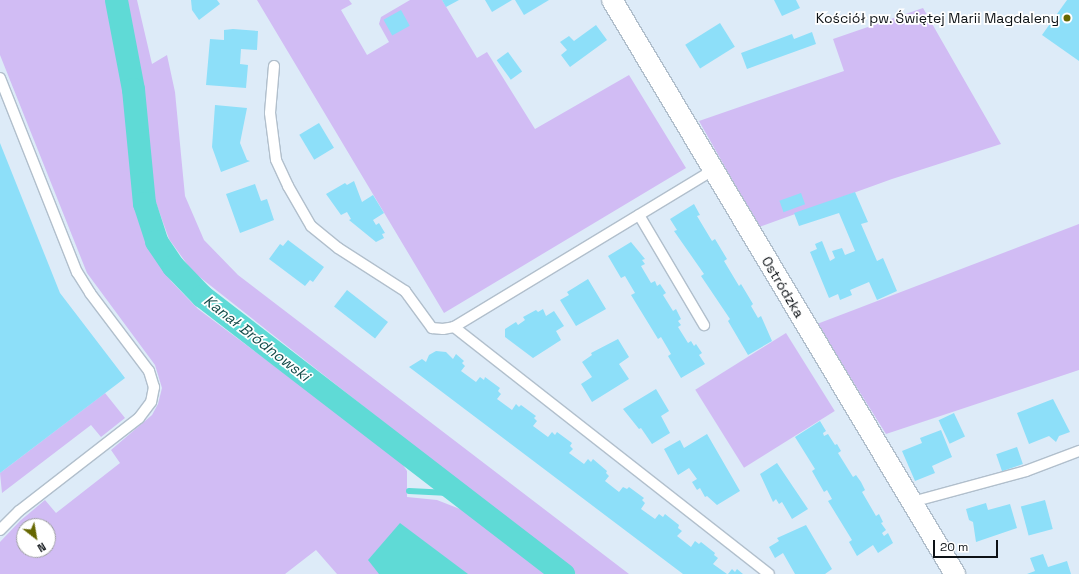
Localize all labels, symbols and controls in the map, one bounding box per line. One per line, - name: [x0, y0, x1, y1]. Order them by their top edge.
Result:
- place label: Kościół pw. Świętej Marii Magdaleny: [815, 10, 1059, 26]
- marker: Kościół pw. Świętej Marii Magdaleny: [1062, 13, 1072, 23]
- street label: Ostródzka: [758, 253, 808, 321]
- water label: Kanał Bródnowski: [201, 291, 313, 385]
- north arrow: [16, 518, 56, 558]
- scale bar: [935, 532, 1000, 558]
- text: 20 m: [940, 539, 968, 555]
- text: N: [35, 540, 48, 555]

